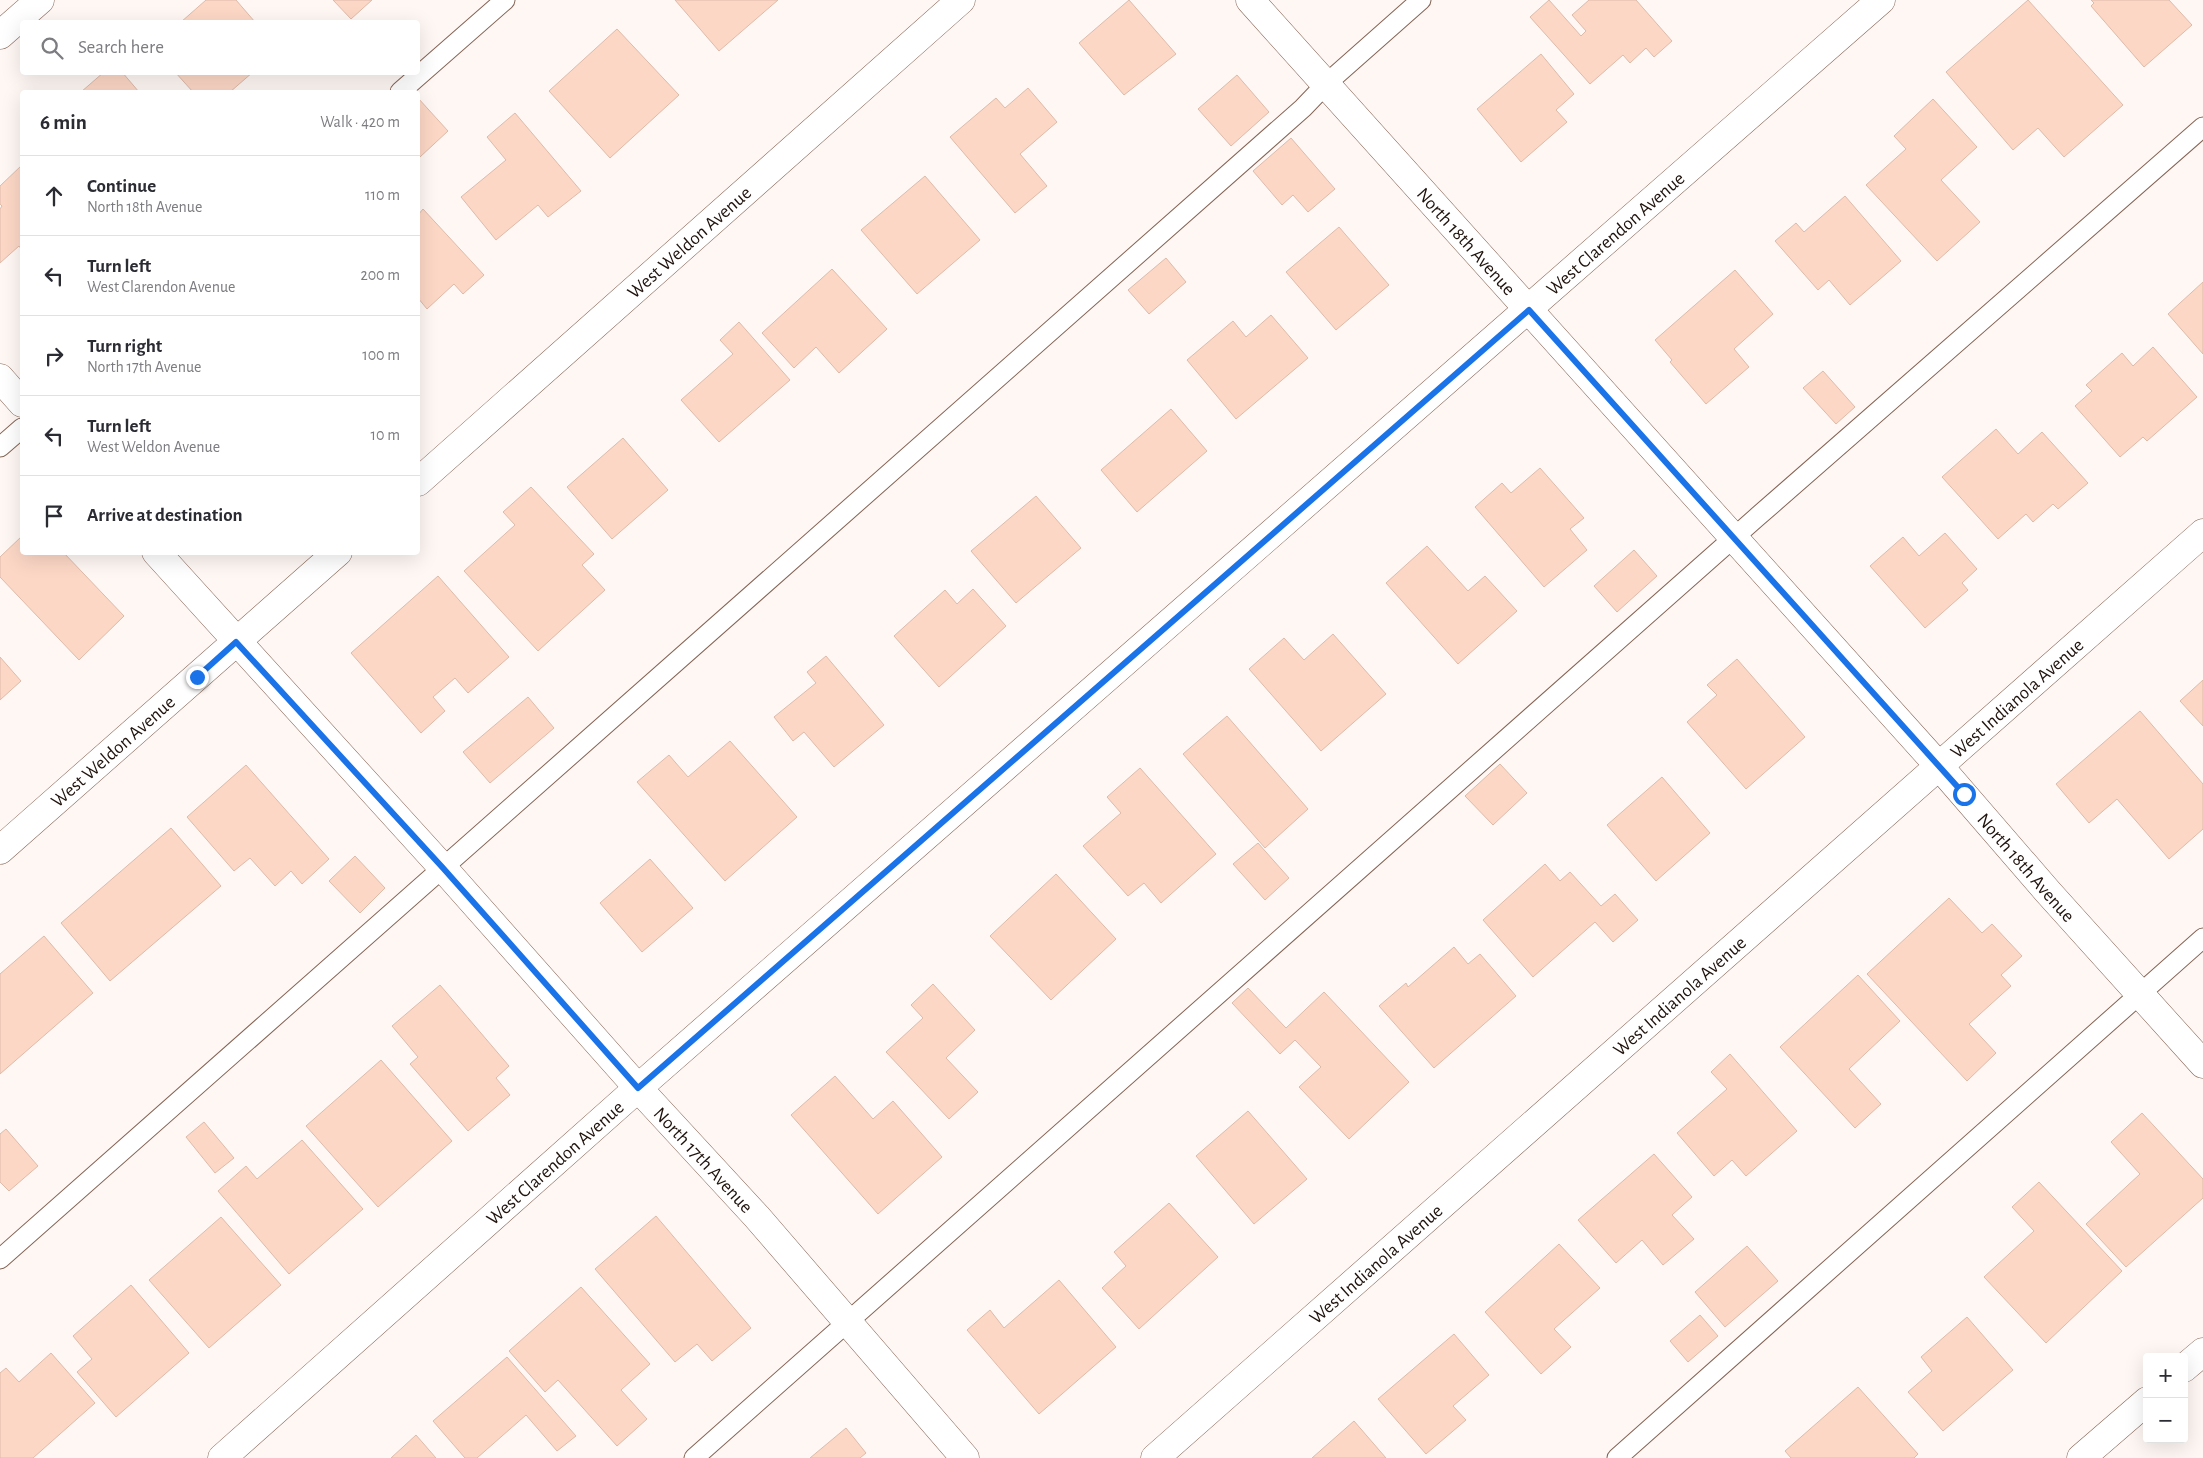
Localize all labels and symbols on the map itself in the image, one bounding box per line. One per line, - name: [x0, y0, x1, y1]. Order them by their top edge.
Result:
- street label: West Clarendon Avenue: [1543, 169, 1689, 299]
- street label: West Weldon Avenue: [624, 183, 755, 302]
- street label: North 18th Avenue: [1413, 185, 1518, 299]
- street label: West Indianola Avenue: [1947, 635, 2087, 762]
- route end: [186, 666, 209, 689]
- street label: West Weldon Avenue: [48, 693, 179, 811]
- route start: [1953, 783, 1976, 806]
- street label: North 18th Avenue: [1973, 810, 2078, 926]
- street label: West Indianola Avenue: [1610, 933, 1750, 1060]
- street label: West Clarendon Avenue: [483, 1098, 628, 1229]
- street label: North 17th Avenue: [650, 1104, 756, 1217]
- street label: West Indianola Avenue: [1306, 1201, 1446, 1328]

